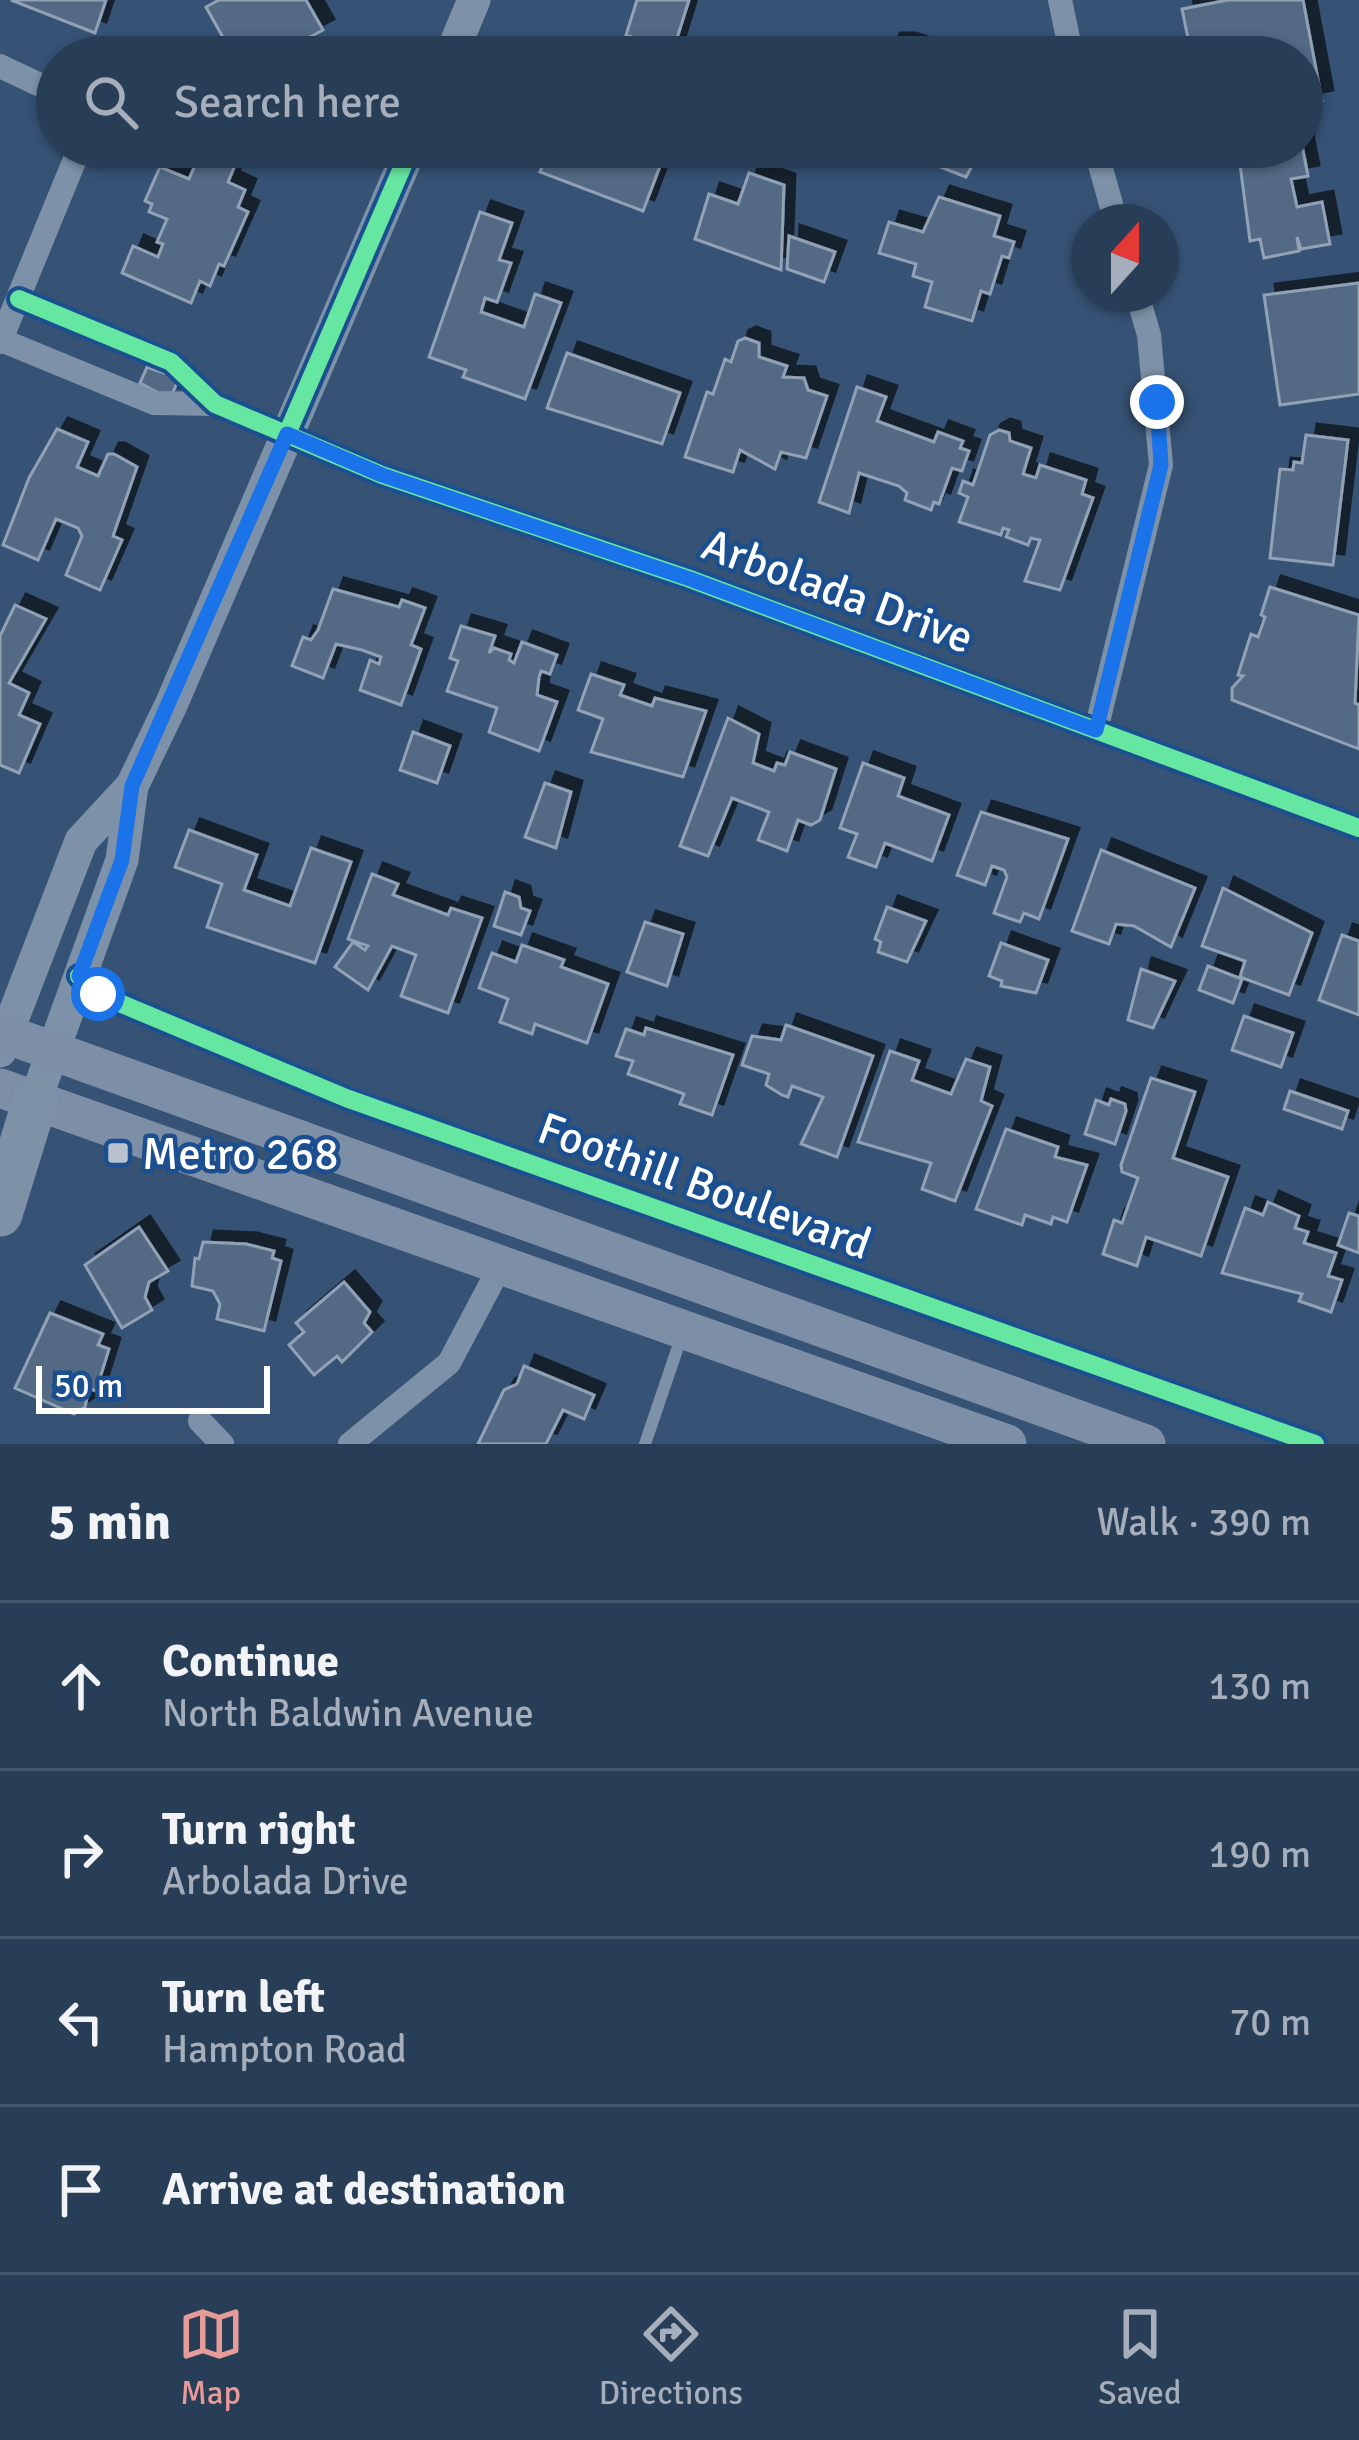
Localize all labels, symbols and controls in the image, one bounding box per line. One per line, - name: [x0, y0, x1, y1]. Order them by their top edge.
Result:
- search box: [36, 36, 1323, 168]
- icon: search: [78, 69, 144, 135]
- text: Search here: [174, 75, 401, 130]
- north arrow: [1071, 204, 1179, 312]
- route end: [1130, 375, 1184, 429]
- street label: Arbolada Drive: [694, 517, 980, 666]
- route start: [71, 967, 125, 1021]
- street label: Foothill Boulevard: [531, 1101, 878, 1272]
- place label: Metro 268: [142, 1127, 339, 1182]
- marker: Metro 268: [105, 1140, 131, 1166]
- scale bar: [36, 1360, 270, 1413]
- text: 50 m: [54, 1366, 123, 1407]
- text: 5 min: [48, 1491, 171, 1554]
- text: Walk · 390 m: [1097, 1498, 1311, 1546]
- text: Continue: [162, 1634, 339, 1689]
- icon: ahead: [48, 1653, 114, 1719]
- text: 130 m: [1208, 1662, 1311, 1710]
- text: North Baldwin Avenue: [162, 1689, 534, 1737]
- text: Turn right: [162, 1802, 356, 1857]
- icon: right: [48, 1821, 114, 1887]
- text: 190 m: [1208, 1830, 1311, 1878]
- text: Arbolada Drive: [162, 1857, 408, 1905]
- text: Turn left: [162, 1970, 325, 2025]
- icon: left: [48, 1989, 114, 2055]
- text: 70 m: [1229, 1998, 1311, 2046]
- text: Hampton Road: [162, 2025, 407, 2073]
- icon: arrive: [48, 2157, 114, 2223]
- text: Arrive at destination: [162, 2162, 566, 2217]
- tab: Map: [178, 2301, 244, 2414]
- tab: Directions: [599, 2301, 743, 2414]
- tab: Saved: [1098, 2301, 1181, 2414]

